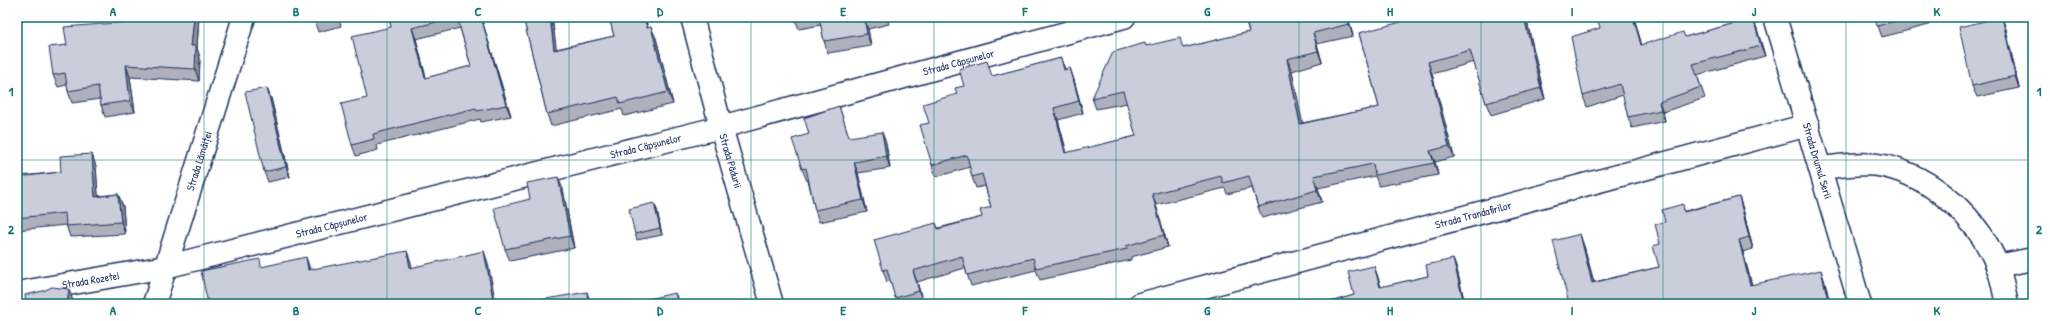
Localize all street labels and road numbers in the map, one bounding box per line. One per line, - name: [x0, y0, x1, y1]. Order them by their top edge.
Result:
- street label: Strada Căpșunelor: [921, 46, 997, 79]
- street label: Strada Drumul Serii: [1800, 121, 1835, 200]
- street label: Strada Lămâiței: [183, 129, 215, 192]
- street label: Strada Căpșunelor: [608, 130, 684, 162]
- street label: Strada Pădurii: [716, 132, 745, 190]
- street label: Strada Trandafirilor: [1433, 198, 1514, 232]
- street label: Strada Căpșunelor: [294, 209, 370, 241]
- street label: Strada Rozetei: [61, 268, 121, 292]

